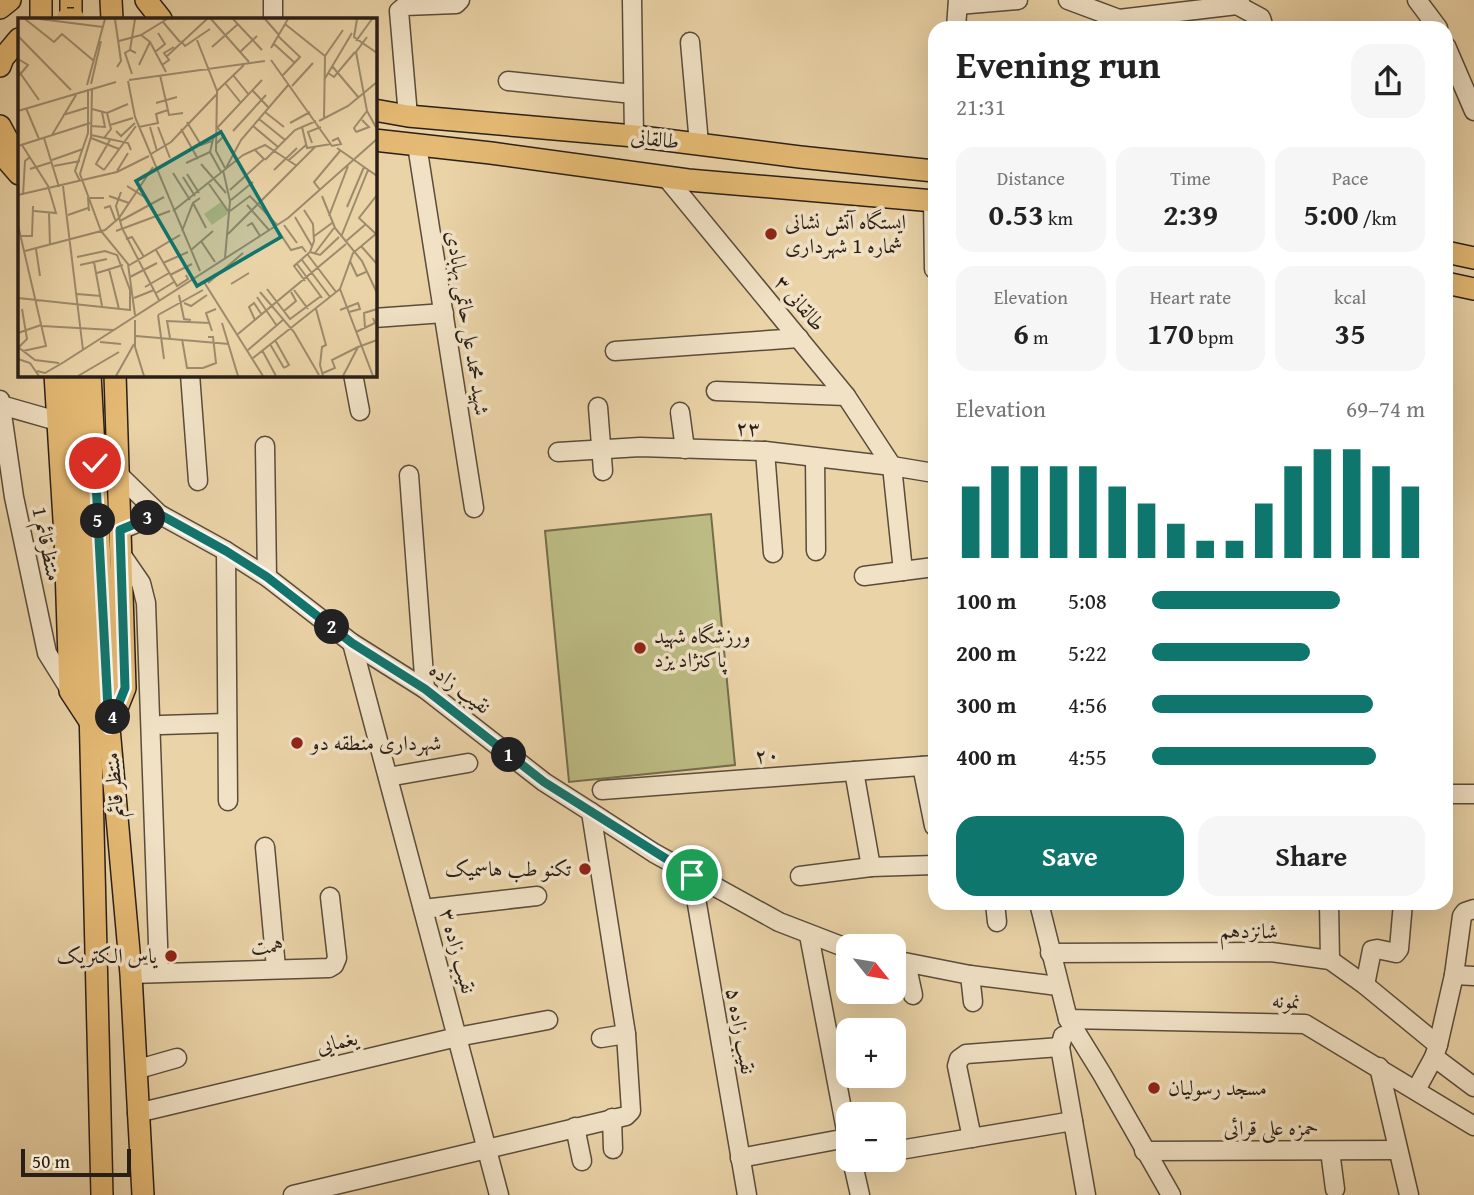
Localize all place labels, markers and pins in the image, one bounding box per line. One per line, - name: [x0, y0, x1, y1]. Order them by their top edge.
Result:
- place label: ایستگاه آتش نشانی شماره 1 شهرداری: [785, 206, 906, 261]
- marker: ایستگاه آتش نشانی شماره 1 شهرداری: [763, 226, 779, 242]
- pin: [65, 433, 125, 493]
- pin: 3: [130, 500, 166, 536]
- pin: 5: [80, 504, 116, 538]
- pin: 2: [314, 610, 350, 644]
- place label: ورزشگاه شهید پاکنژاد یزد: [654, 620, 750, 675]
- marker: ورزشگاه شهید پاکنژاد یزد: [632, 640, 648, 656]
- pin: 4: [96, 700, 130, 734]
- place label: شهرداری منطقه دو: [309, 727, 441, 758]
- marker: شهرداری منطقه دو: [289, 735, 305, 751]
- pin: 1: [491, 738, 526, 772]
- pin: [662, 845, 722, 905]
- place label: تکنو طب هاسمیک: [445, 853, 572, 884]
- marker: تکنو طب هاسمیک: [577, 861, 593, 877]
- place label: یاس الکتریک: [56, 940, 158, 971]
- marker: یاس الکتریک: [163, 948, 179, 964]
- place label: مسجد رسولیان: [1168, 1072, 1267, 1103]
- marker: مسجد رسولیان: [1146, 1080, 1162, 1096]

